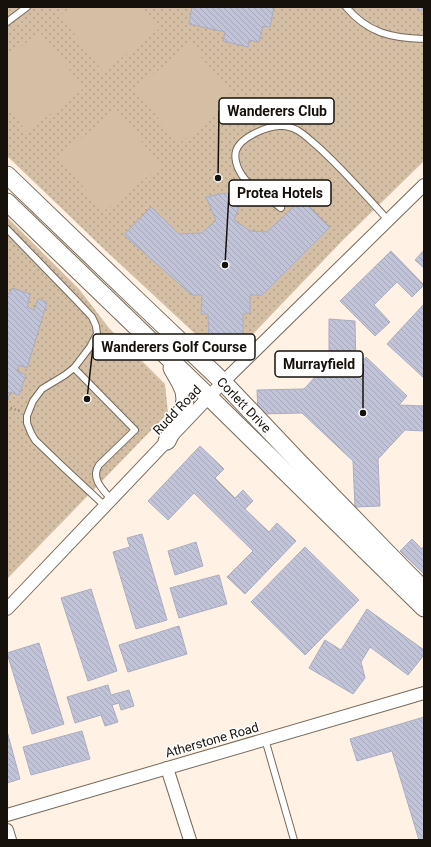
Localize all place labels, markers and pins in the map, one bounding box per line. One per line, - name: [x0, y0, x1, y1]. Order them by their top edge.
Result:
- callout: Wanderers Club: [219, 98, 334, 124]
- callout: Protea Hotels: [229, 180, 331, 206]
- callout: Wanderers Golf Course: [93, 334, 255, 360]
- callout: Murrayfield: [275, 351, 363, 377]

